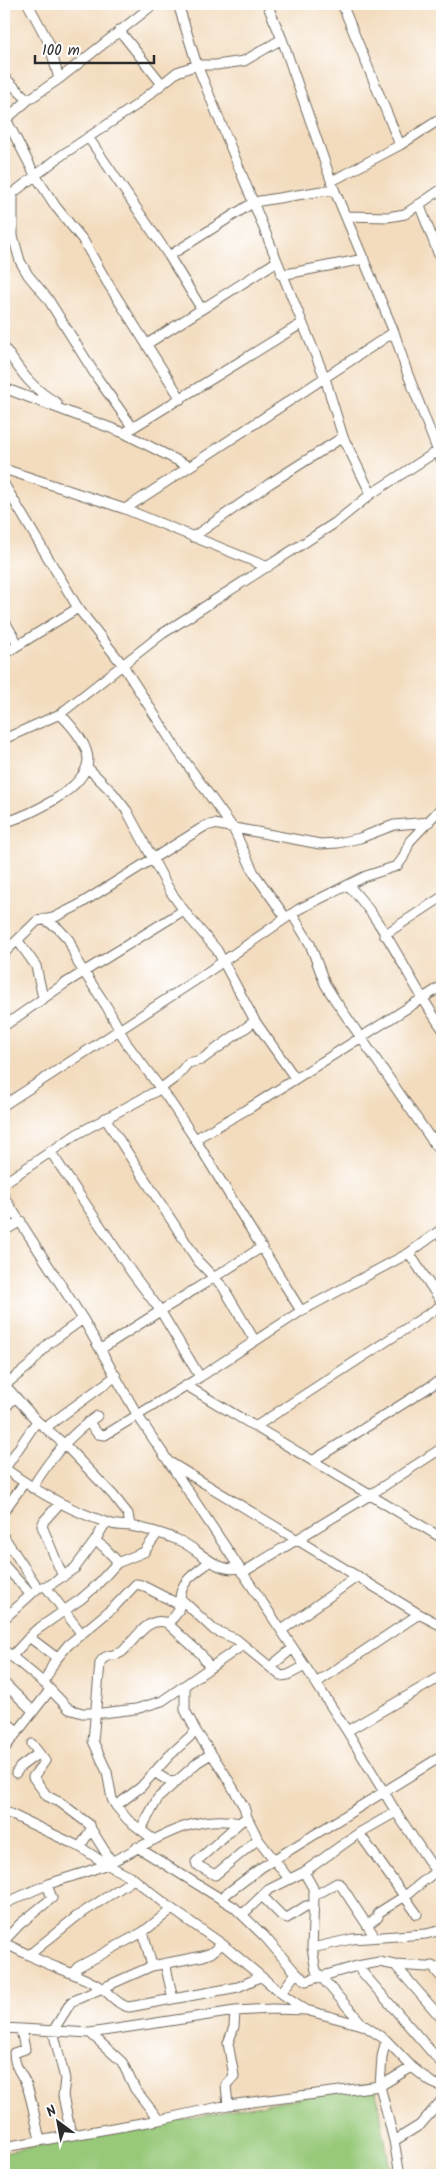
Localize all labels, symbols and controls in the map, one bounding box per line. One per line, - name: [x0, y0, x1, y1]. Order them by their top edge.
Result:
- scale bar: [35, 32, 154, 64]
- text: 100 m: [42, 39, 80, 63]
- north arrow: [32, 2096, 82, 2146]
- text: N: [42, 2100, 61, 2123]

